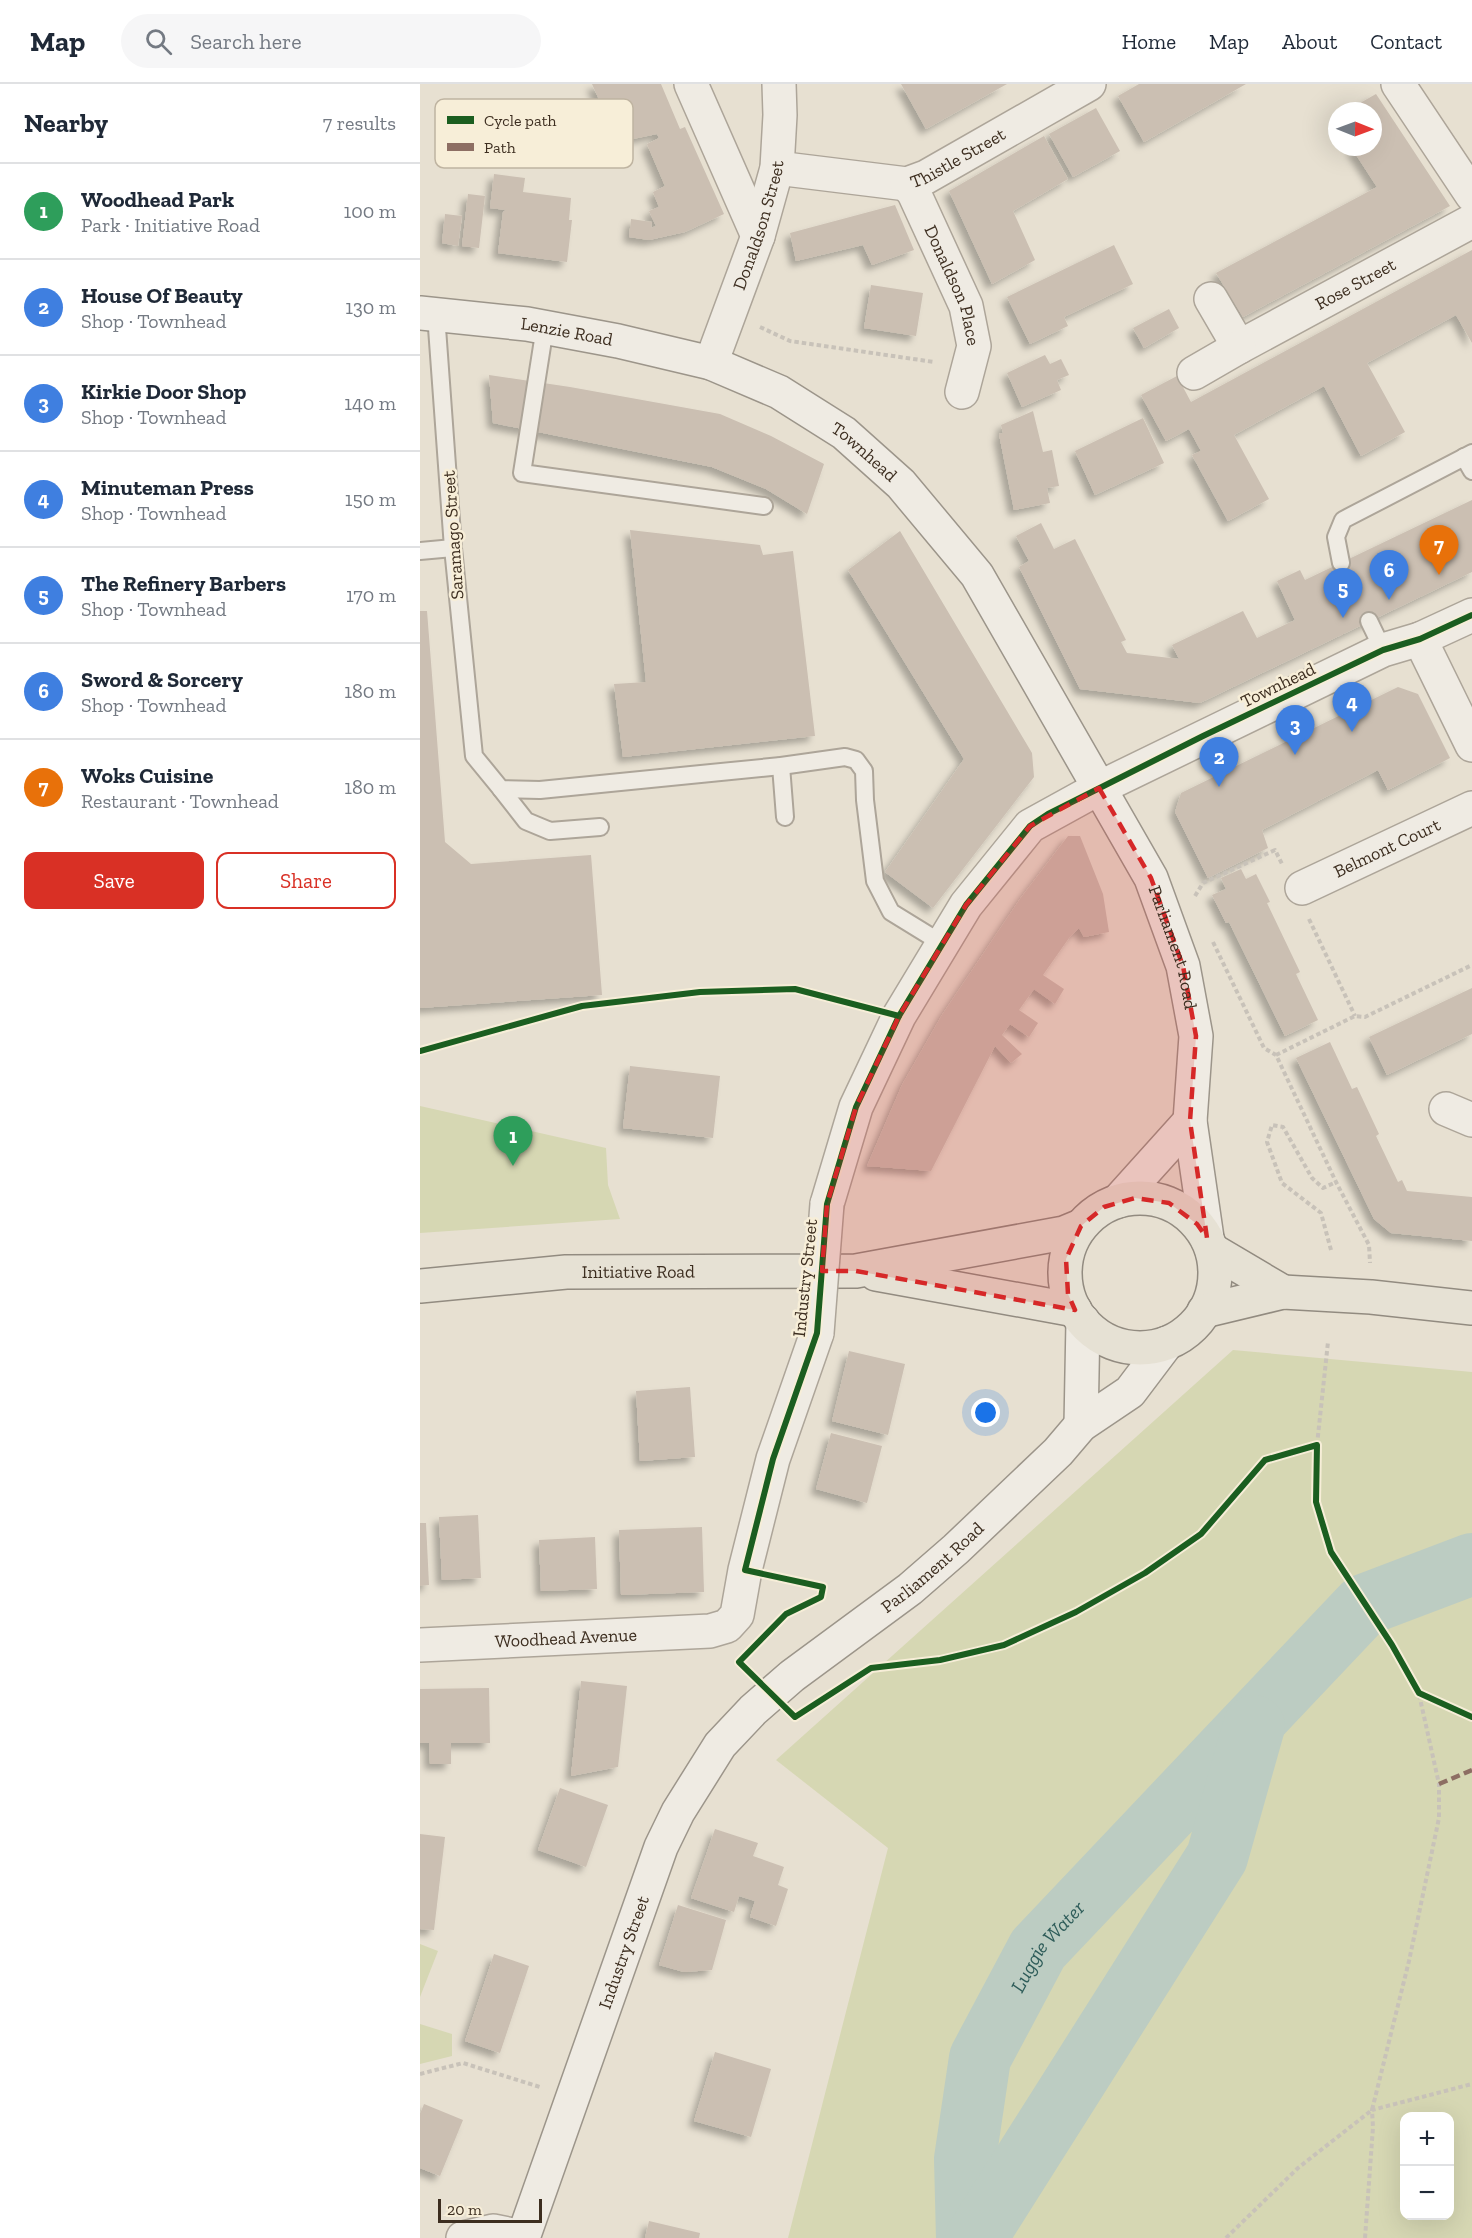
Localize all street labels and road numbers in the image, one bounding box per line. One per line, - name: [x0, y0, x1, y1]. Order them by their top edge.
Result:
- street label: Thistle Street: [907, 123, 1010, 193]
- street label: Donaldson Street: [728, 160, 788, 293]
- street label: Donaldson Place: [919, 222, 985, 348]
- street label: Rose Street: [1312, 253, 1400, 315]
- street label: Lenzie Road: [520, 312, 615, 351]
- street label: Townhead: [827, 417, 902, 486]
- street label: Saramago Street: [437, 469, 468, 600]
- street label: Townhead: [1237, 657, 1319, 712]
- street label: Belmont Court: [1330, 813, 1444, 882]
- street label: Parliament Road: [1144, 882, 1202, 1011]
- street label: Industry Street: [788, 1218, 822, 1338]
- street label: Initiative Road: [582, 1261, 695, 1283]
- street label: Parliament Road: [877, 1517, 989, 1618]
- street label: Woodhead Avenue: [494, 1624, 637, 1652]
- street label: Industry Street: [594, 1892, 654, 2012]

